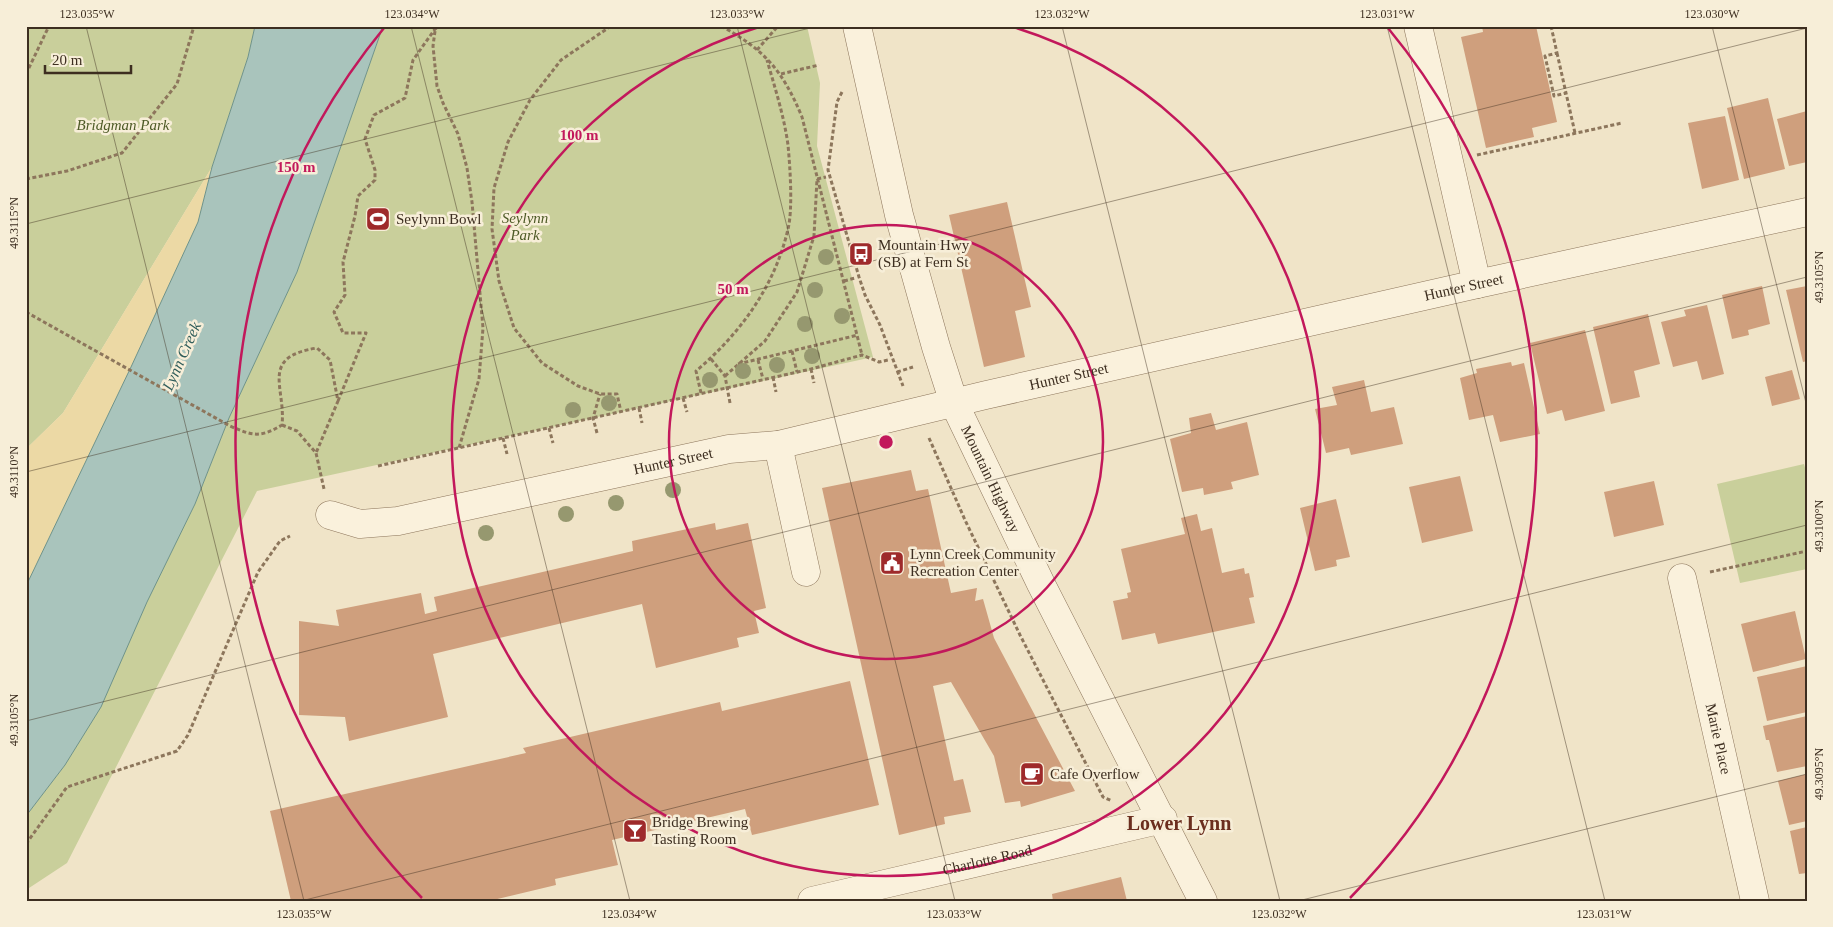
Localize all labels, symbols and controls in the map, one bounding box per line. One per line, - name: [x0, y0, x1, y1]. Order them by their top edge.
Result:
- text: 123.035°W: [59, 7, 115, 21]
- text: 123.034°W: [384, 7, 440, 21]
- text: 123.033°W: [709, 7, 765, 21]
- text: 123.032°W: [1034, 7, 1090, 21]
- text: 123.031°W: [1359, 7, 1415, 21]
- text: 123.030°W: [1684, 7, 1740, 21]
- scale bar: [45, 42, 131, 74]
- text: 20 m: [52, 52, 83, 68]
- park label: Bridgman Park: [77, 117, 170, 133]
- text: 100 m: [560, 127, 599, 143]
- text: 150 m: [277, 159, 316, 175]
- text: 49.3115°N: [7, 197, 21, 249]
- sports icon: Seylynn Bowl: [365, 206, 391, 232]
- park label: Seylynn Park: [502, 210, 548, 243]
- place label: Seylynn Bowl: [396, 211, 481, 227]
- place label: Mountain Hwy (SB) at Fern St: [878, 237, 970, 271]
- bus stop icon: Mountain Hwy (SB) at Fern St: [848, 241, 874, 267]
- text: 49.3105°N: [1812, 250, 1826, 303]
- street label: Hunter Street: [1423, 270, 1505, 304]
- text: 50 m: [717, 281, 749, 297]
- water label: Lynn Creek: [158, 319, 205, 394]
- street label: Hunter Street: [1028, 359, 1110, 393]
- street label: Mountain Highway: [958, 423, 1023, 536]
- centre of rings: [877, 433, 895, 451]
- street label: Hunter Street: [632, 445, 715, 478]
- text: 49.3110°N: [7, 446, 21, 498]
- text: 49.3100°N: [1812, 499, 1826, 552]
- place label: Lynn Creek Community Recreation Center: [910, 546, 1056, 579]
- public building icon: Lynn Creek Community Recreation Center: [879, 550, 905, 576]
- text: 49.3105°N: [7, 693, 21, 746]
- street label: Marie Place: [1703, 702, 1734, 776]
- text: 49.3095°N: [1812, 747, 1826, 800]
- cafe icon: Cafe Overflow: [1019, 761, 1045, 787]
- place label: Cafe Overflow: [1050, 766, 1140, 782]
- district label: Lower Lynn: [1127, 812, 1231, 835]
- place label: Bridge Brewing Tasting Room: [652, 814, 749, 847]
- bar icon: Bridge Brewing Tasting Room: [622, 818, 648, 844]
- street label: Charlotte Road: [941, 842, 1034, 878]
- text: 123.035°W: [276, 907, 332, 921]
- text: 123.034°W: [601, 907, 657, 921]
- text: 123.033°W: [926, 907, 982, 921]
- text: 123.032°W: [1251, 907, 1307, 921]
- text: 123.031°W: [1576, 907, 1632, 921]

